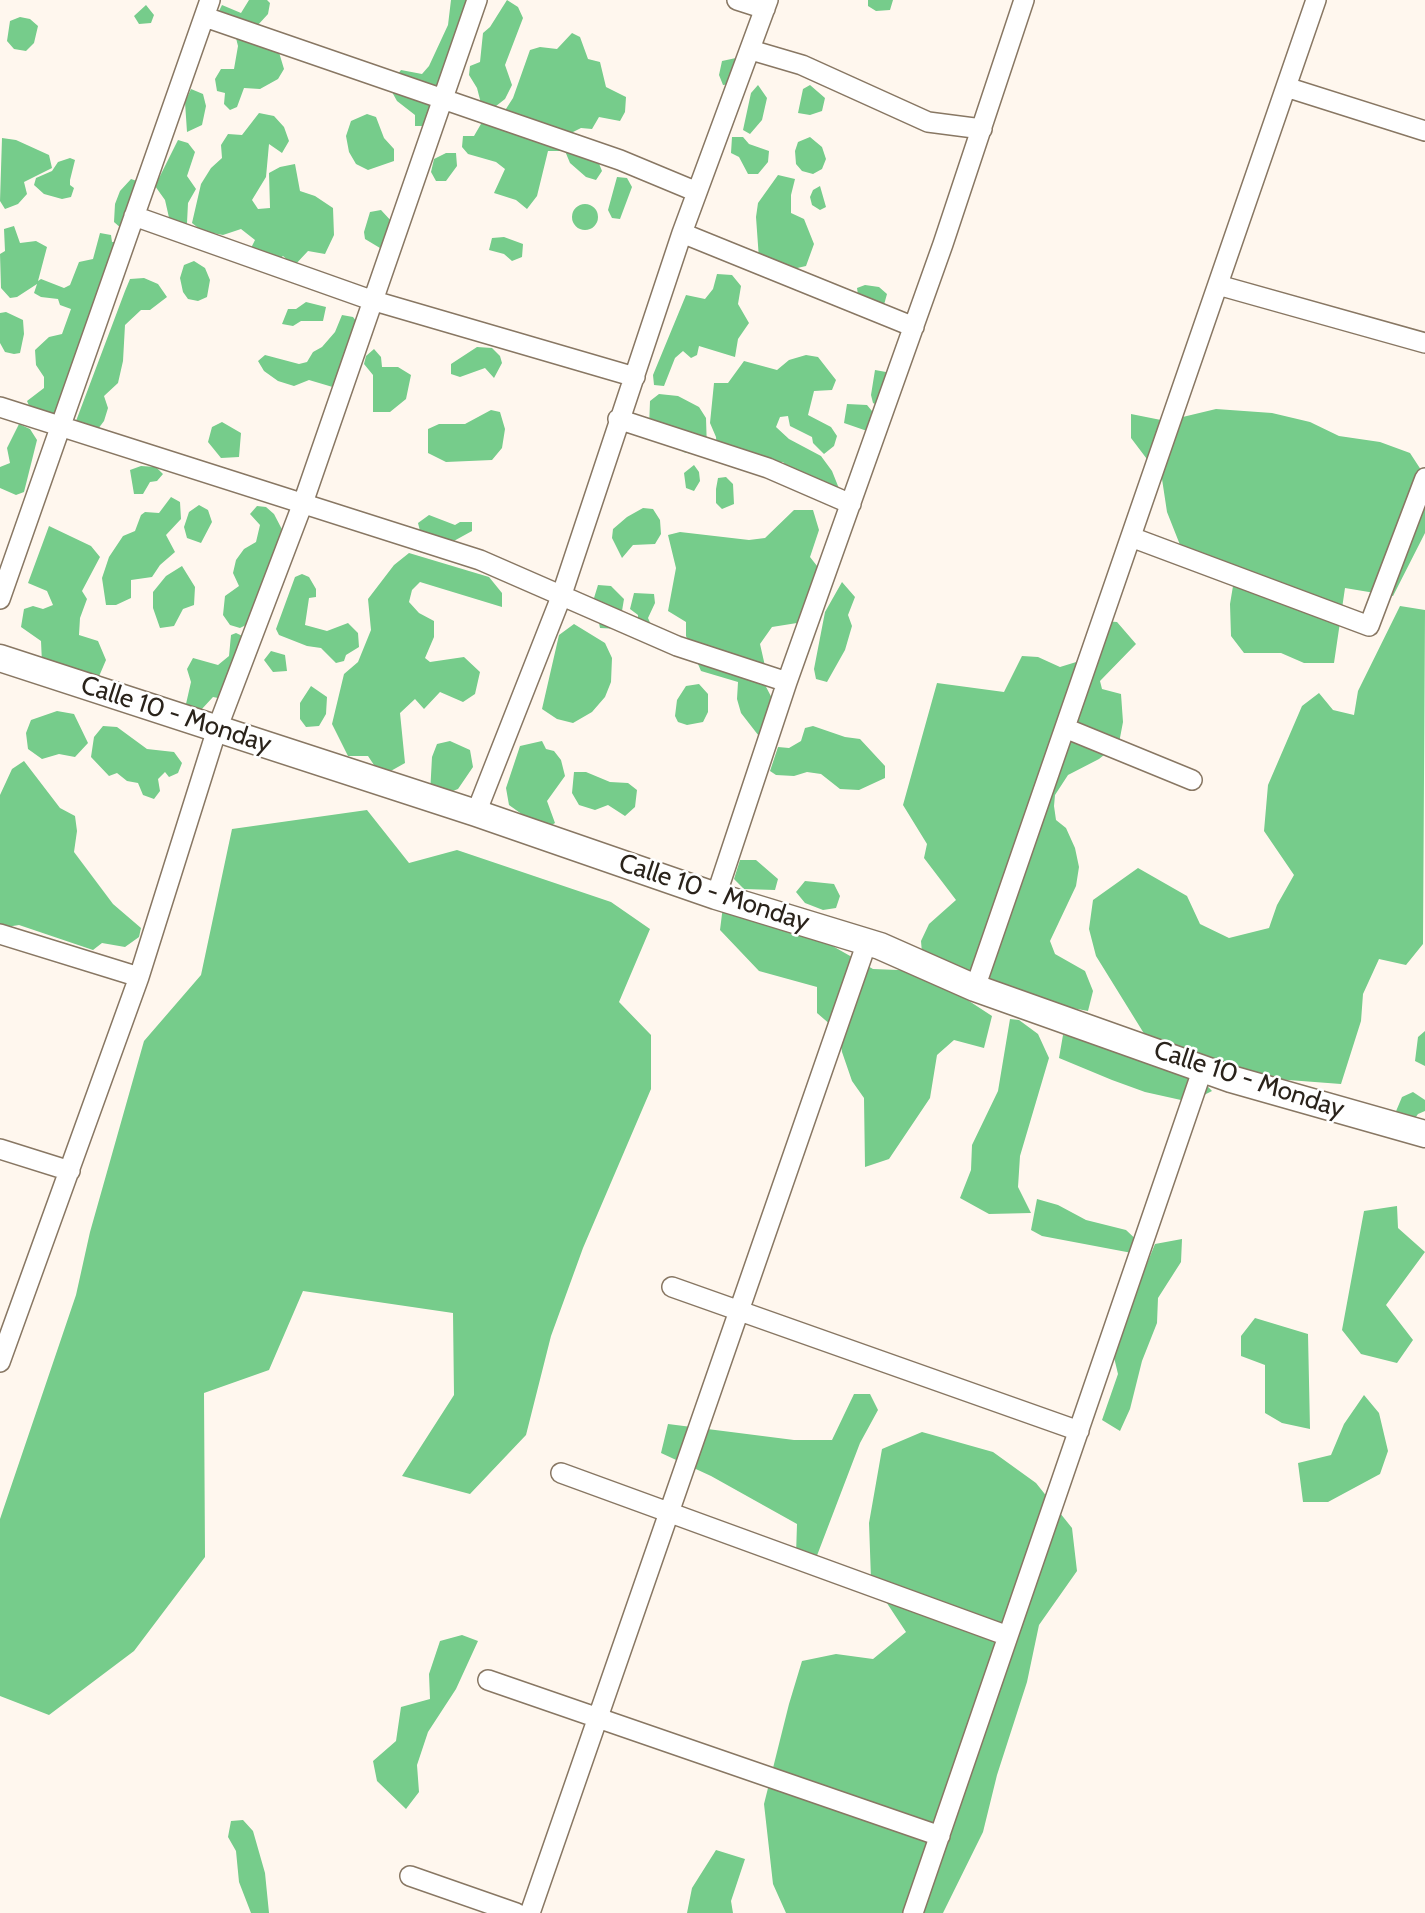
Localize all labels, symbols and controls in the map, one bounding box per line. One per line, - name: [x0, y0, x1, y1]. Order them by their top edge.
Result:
- street label: Calle 10 - Monday: [77, 670, 275, 760]
- street label: Calle 10 - Monday: [615, 848, 813, 938]
- street label: Calle 10 - Monday: [1150, 1035, 1348, 1125]

